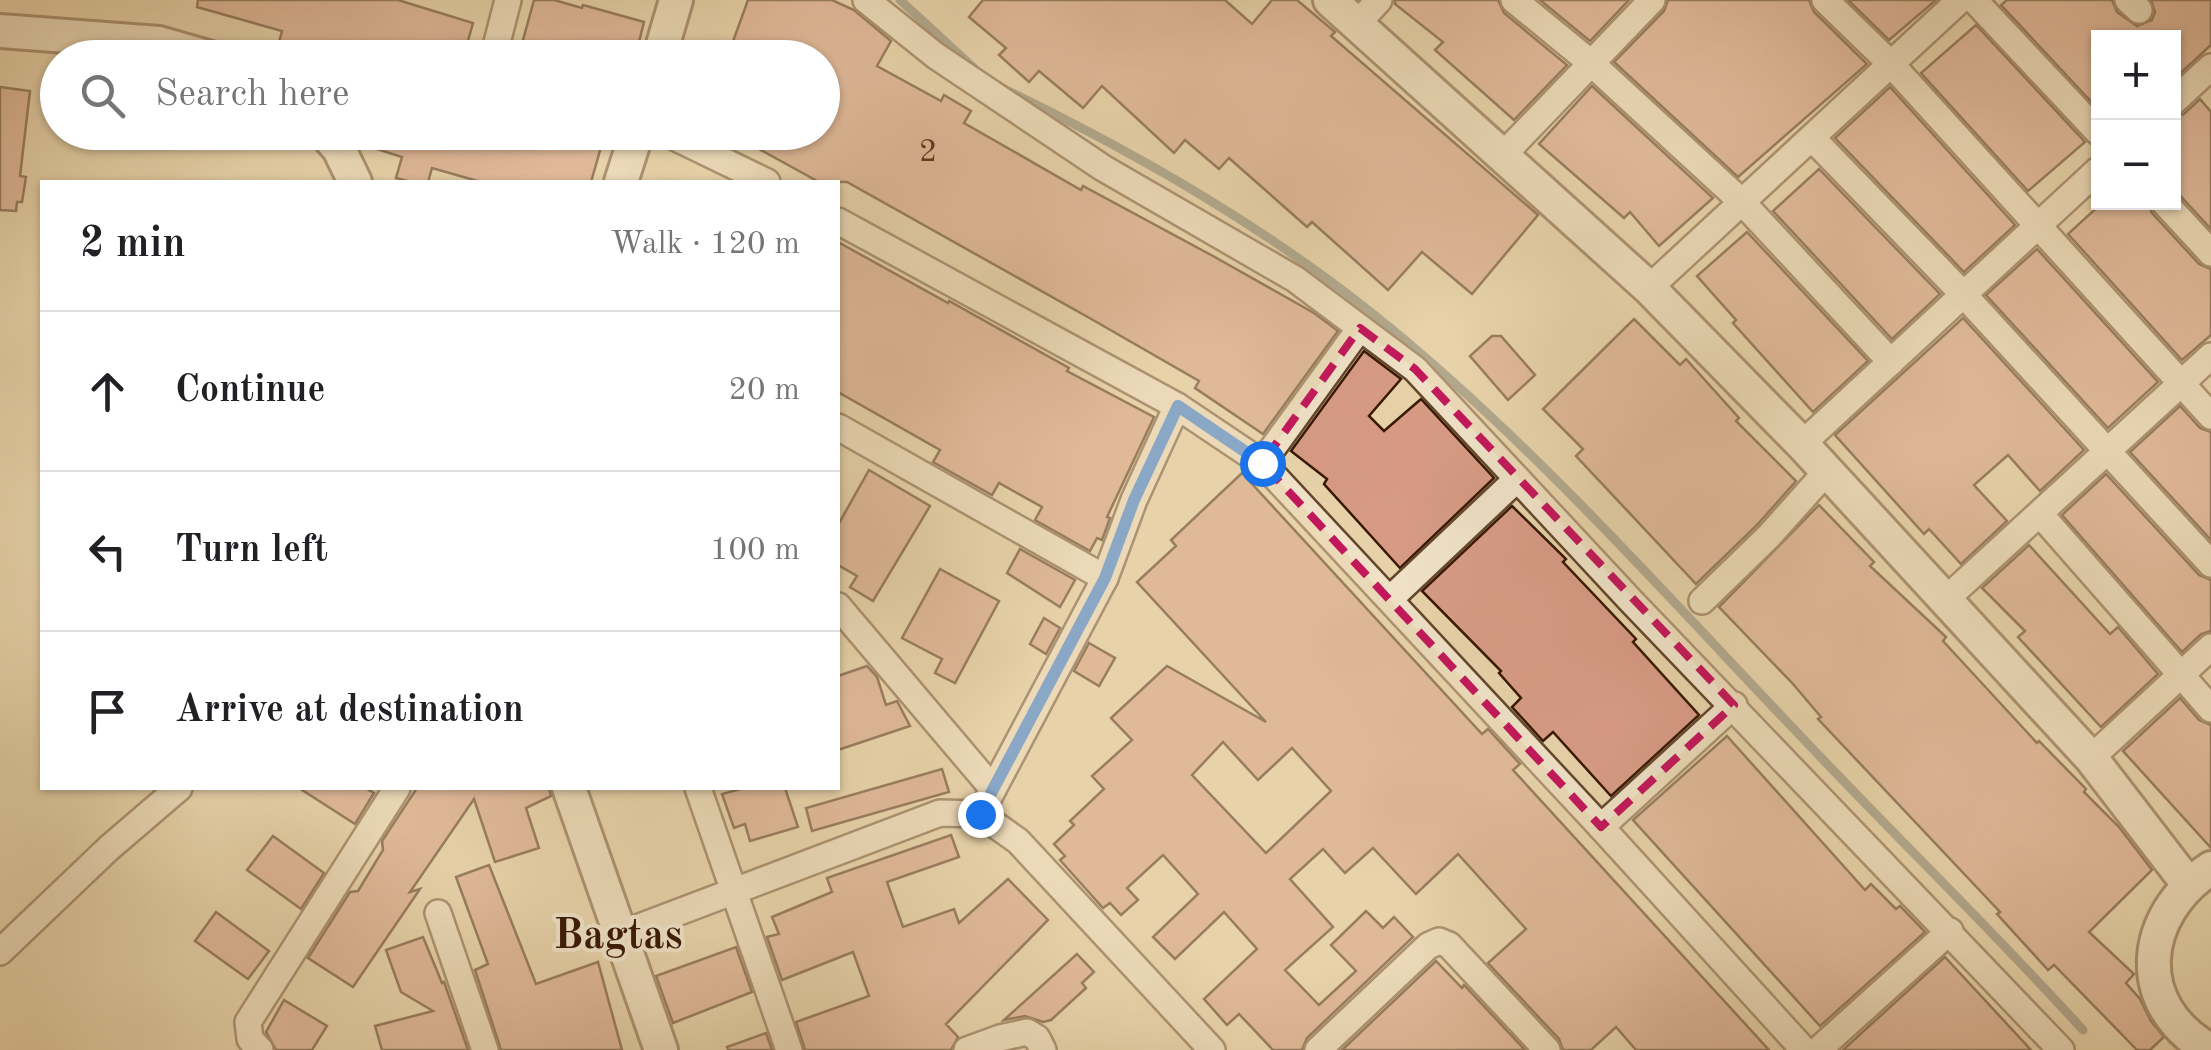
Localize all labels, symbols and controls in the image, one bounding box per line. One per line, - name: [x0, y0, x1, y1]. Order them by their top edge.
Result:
- map controls: [2091, 30, 2181, 210]
- button: +: [2091, 30, 2181, 120]
- search box: [40, 40, 840, 150]
- icon: search: [75, 68, 130, 123]
- text: Search here: [155, 76, 350, 114]
- button: −: [2091, 120, 2181, 210]
- house number: 2: [919, 137, 937, 169]
- text: 2 min: [80, 224, 186, 266]
- text: Walk · 120 m: [610, 229, 800, 261]
- icon: ahead: [80, 364, 135, 419]
- text: Continue: [175, 372, 325, 410]
- text: 20 m: [729, 375, 800, 407]
- route start: [1240, 441, 1286, 487]
- icon: left: [80, 524, 135, 579]
- text: Turn left: [175, 532, 328, 570]
- text: 100 m: [710, 535, 800, 567]
- icon: arrive: [80, 684, 135, 739]
- text: Arrive at destination: [175, 692, 524, 730]
- route end: [958, 792, 1004, 838]
- district label: Bagtas: [553, 916, 683, 958]

